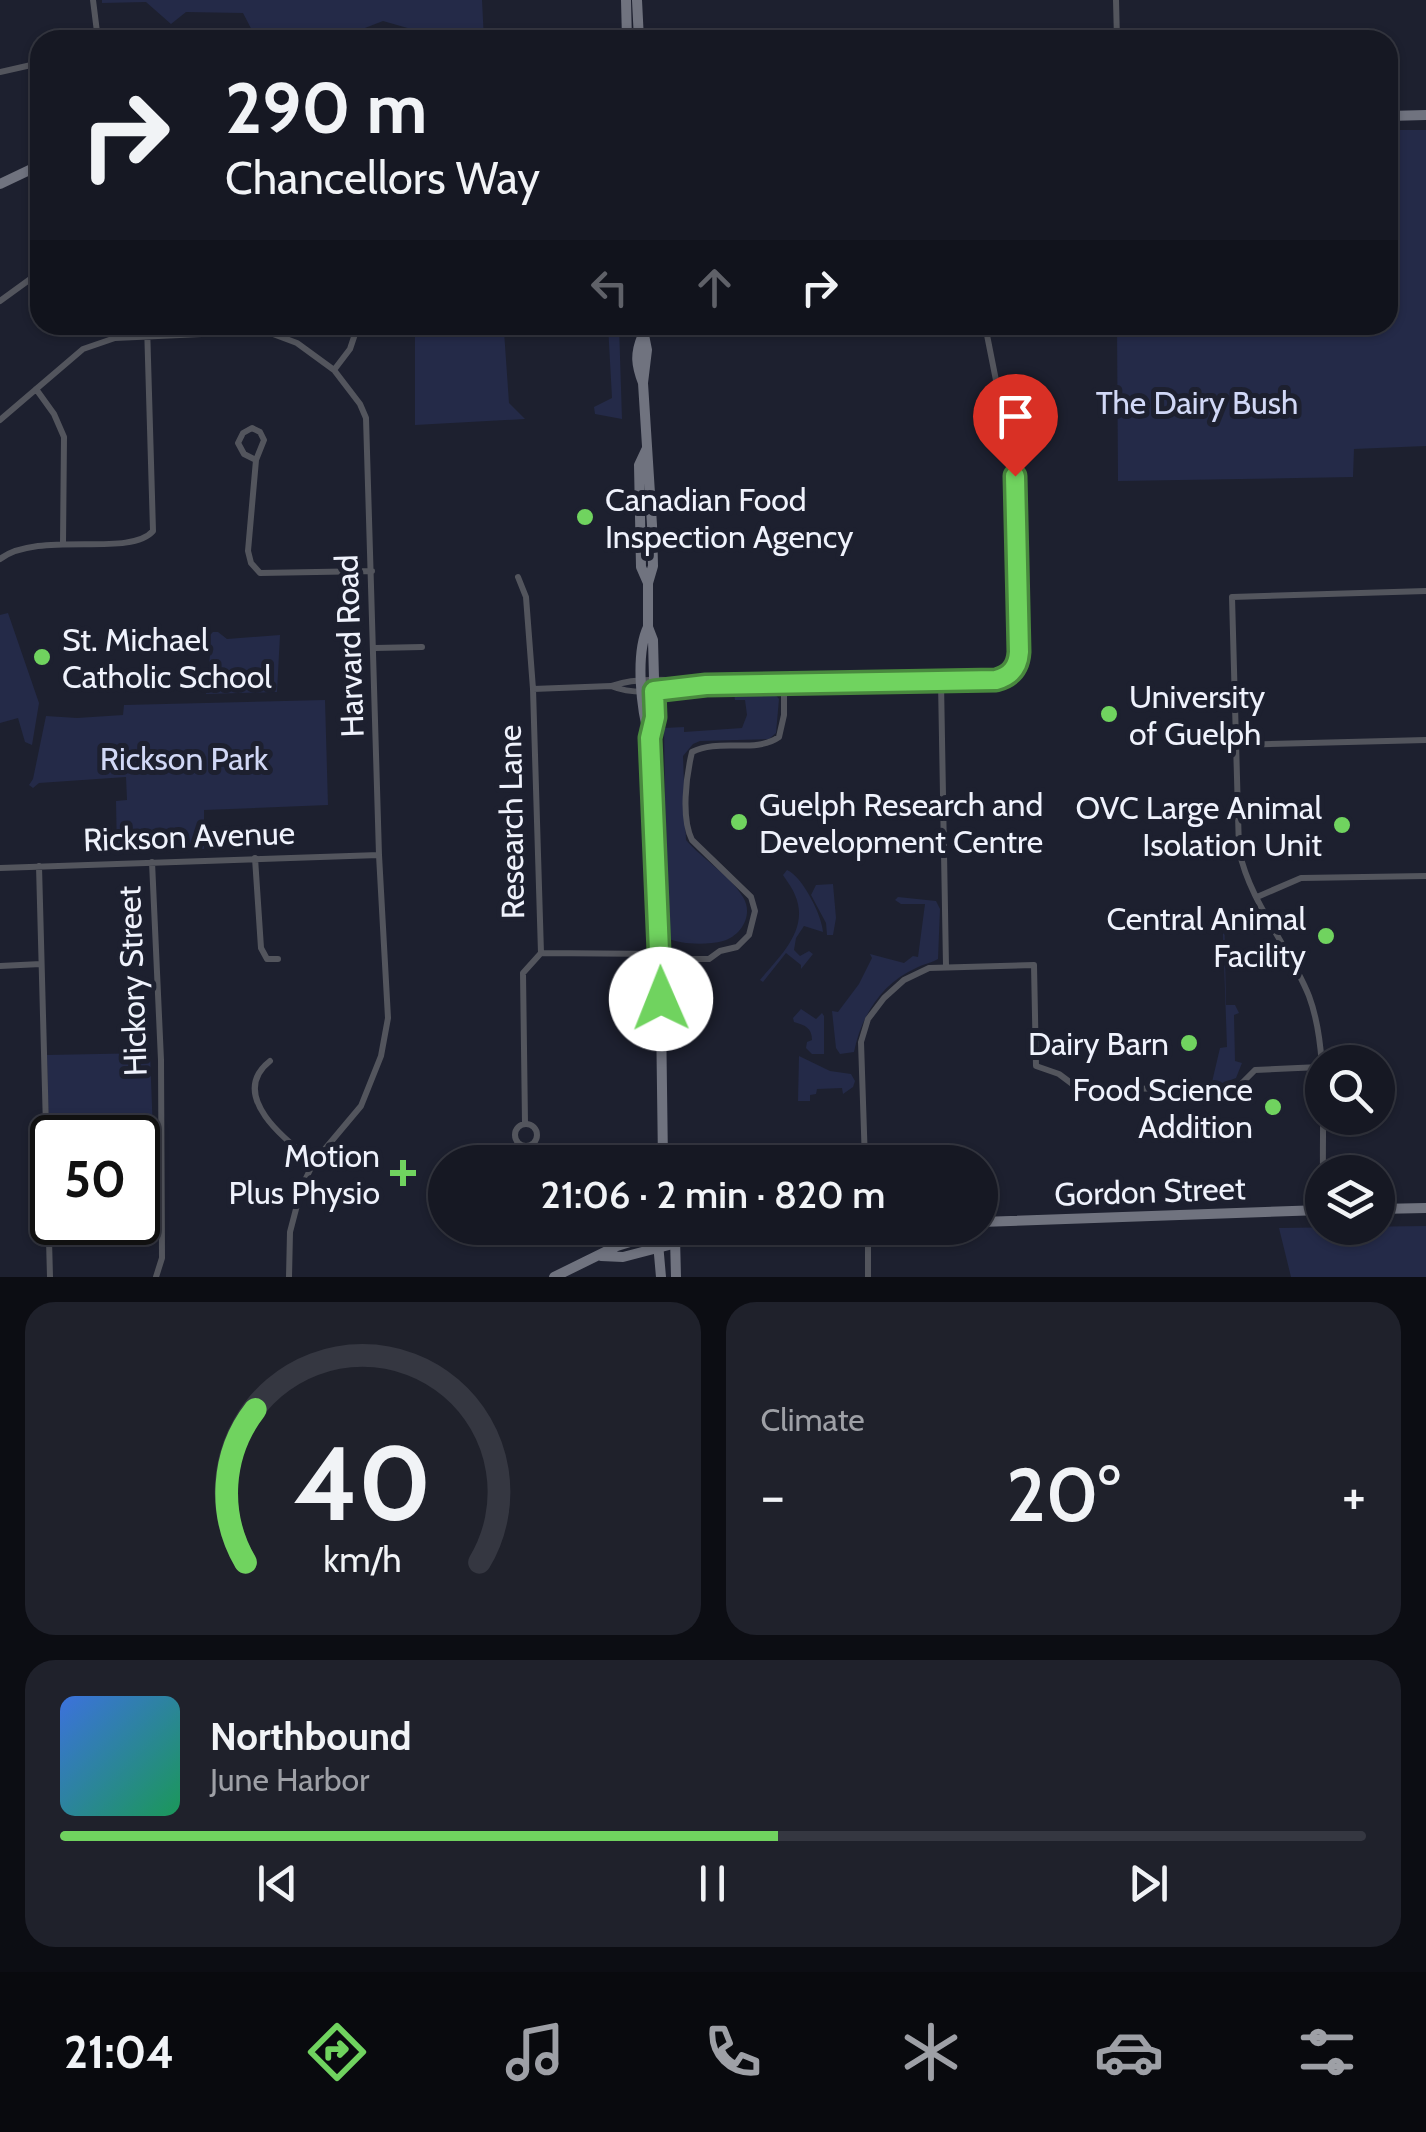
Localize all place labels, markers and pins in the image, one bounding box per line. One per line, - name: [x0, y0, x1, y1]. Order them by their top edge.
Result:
- pin: [973, 374, 1058, 477]
- place label: Canadian Food Inspection Agency: [605, 480, 853, 556]
- marker: Canadian Food Inspection Agency: [574, 506, 596, 528]
- place label: St. Michael Catholic School: [62, 620, 272, 696]
- marker: St. Michael Catholic School: [31, 646, 53, 668]
- place label: University of Guelph: [1129, 677, 1265, 753]
- marker: University of Guelph: [1098, 703, 1120, 725]
- place label: Guelph Research and Development Centre: [759, 785, 1043, 861]
- place label: OVC Large Animal Isolation Unit: [1076, 788, 1322, 864]
- marker: Guelph Research and Development Centre: [728, 811, 750, 833]
- marker: OVC Large Animal Isolation Unit: [1331, 814, 1353, 836]
- place label: Central Animal Facility: [1107, 899, 1306, 975]
- marker: Central Animal Facility: [1315, 925, 1337, 947]
- place label: Dairy Barn: [1028, 1024, 1169, 1063]
- marker: Dairy Barn: [1178, 1032, 1200, 1054]
- place label: Food Science Addition: [1073, 1070, 1253, 1146]
- marker: Food Science Addition: [1262, 1096, 1284, 1118]
- place label: Motion Plus Physio: [228, 1136, 380, 1212]
- marker: Motion Plus Physio: [390, 1160, 416, 1186]

